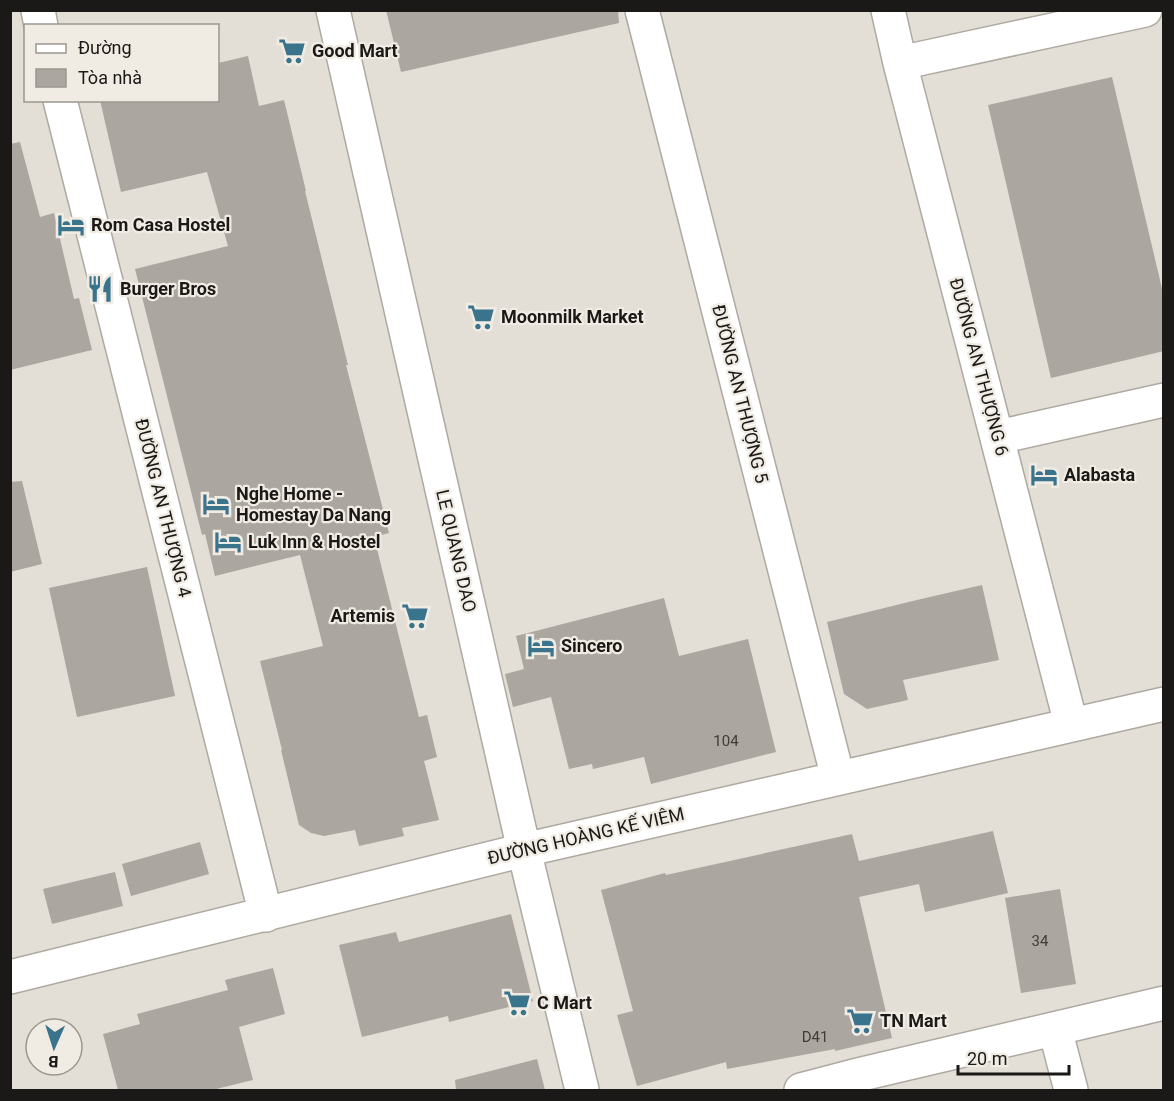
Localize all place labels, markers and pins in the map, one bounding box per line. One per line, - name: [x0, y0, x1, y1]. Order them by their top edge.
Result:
- supermarket icon: Good Mart: [277, 36, 307, 66]
- place label: Good Mart: [312, 40, 398, 61]
- hotel icon: Rom Casa Hostel: [56, 210, 86, 240]
- place label: Rom Casa Hostel: [91, 214, 230, 235]
- restaurant icon: Burger Bros: [85, 274, 115, 304]
- place label: Burger Bros: [120, 278, 216, 299]
- supermarket icon: Moonmilk Market: [466, 302, 496, 332]
- place label: Moonmilk Market: [501, 306, 644, 327]
- hotel icon: Alabasta: [1029, 460, 1059, 490]
- place label: Alabasta: [1064, 464, 1136, 485]
- place label: Nghe Home - Homestay Da Nang: [236, 483, 391, 525]
- hotel icon: Nghe Home - Homestay Da Nang: [201, 489, 231, 519]
- hotel icon: Luk Inn & Hostel: [213, 527, 243, 557]
- place label: Luk Inn & Hostel: [248, 531, 381, 552]
- supermarket icon: Artemis: [400, 601, 430, 631]
- place label: Artemis: [330, 605, 395, 626]
- hotel icon: Sincero: [526, 631, 556, 661]
- place label: Sincero: [561, 635, 623, 656]
- supermarket icon: C Mart: [502, 988, 532, 1018]
- place label: C Mart: [537, 992, 592, 1013]
- supermarket icon: TN Mart: [845, 1006, 875, 1036]
- place label: TN Mart: [880, 1010, 947, 1031]

